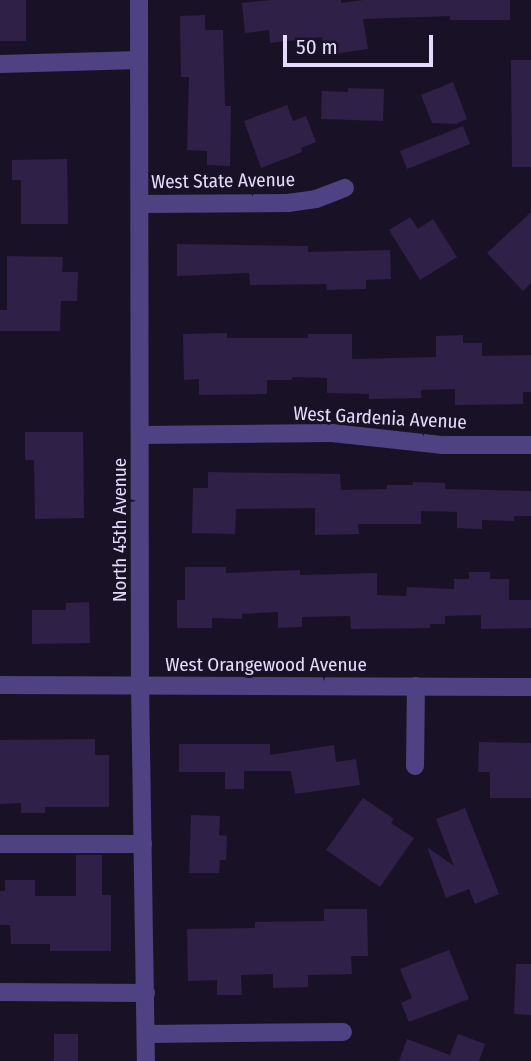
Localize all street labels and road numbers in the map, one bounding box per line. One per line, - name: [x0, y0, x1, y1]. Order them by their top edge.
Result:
- street label: West State Avenue: [151, 168, 295, 194]
- street label: West Gardenia Avenue: [293, 402, 467, 434]
- street label: North 45th Avenue: [109, 458, 131, 602]
- street label: West Orangewood Avenue: [165, 654, 367, 676]

